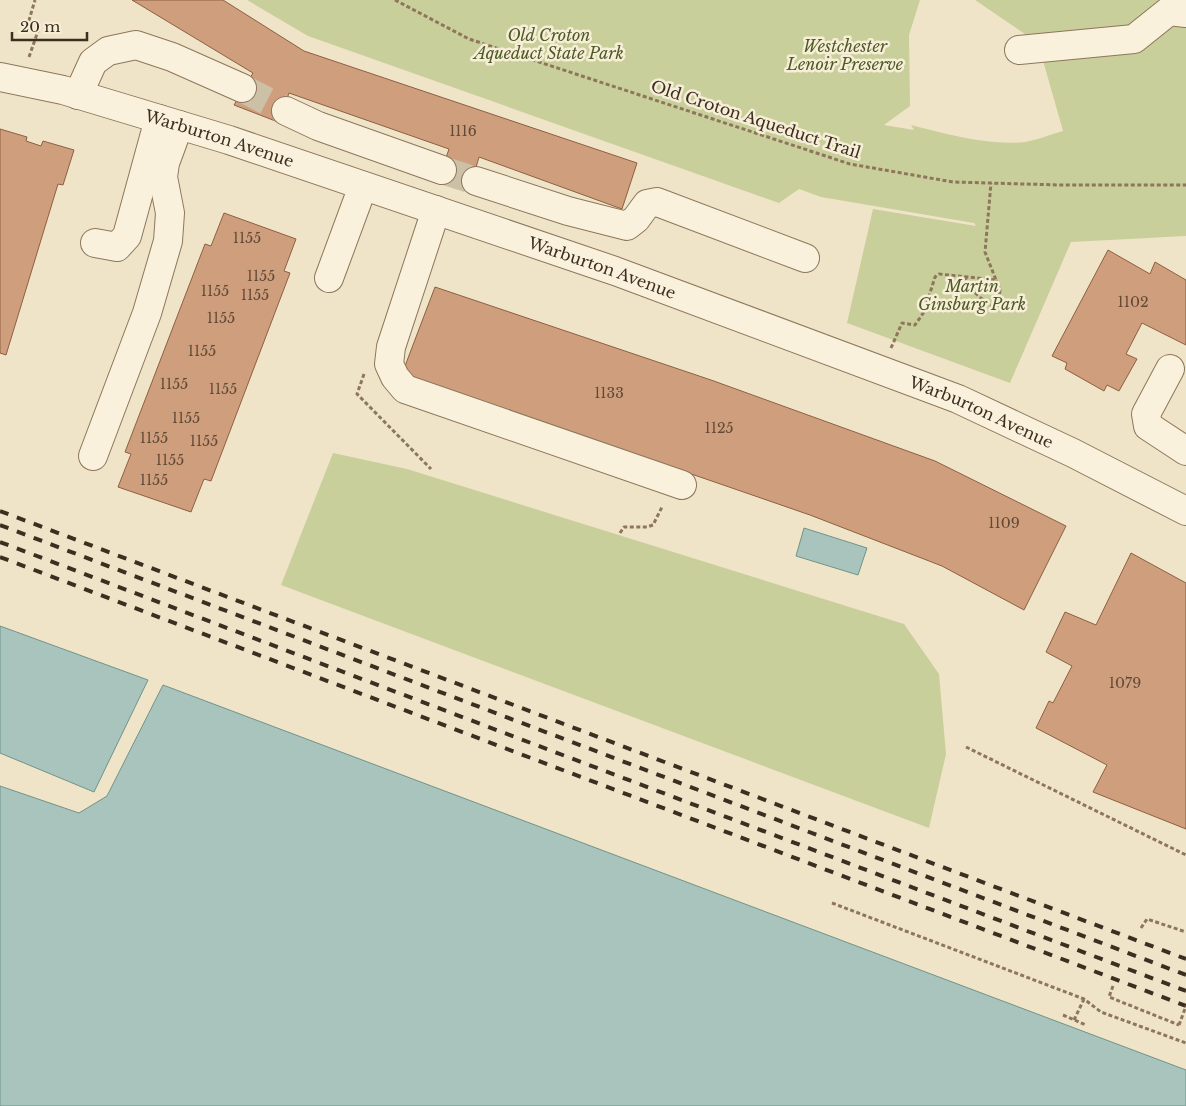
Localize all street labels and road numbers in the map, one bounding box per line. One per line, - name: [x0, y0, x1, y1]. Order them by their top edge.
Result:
- street label: Old Croton Aqueduct Trail: [649, 76, 863, 162]
- street label: Warburton Avenue: [142, 105, 297, 171]
- street label: Warburton Avenue: [525, 232, 679, 303]
- street label: Warburton Avenue: [906, 371, 1057, 452]

